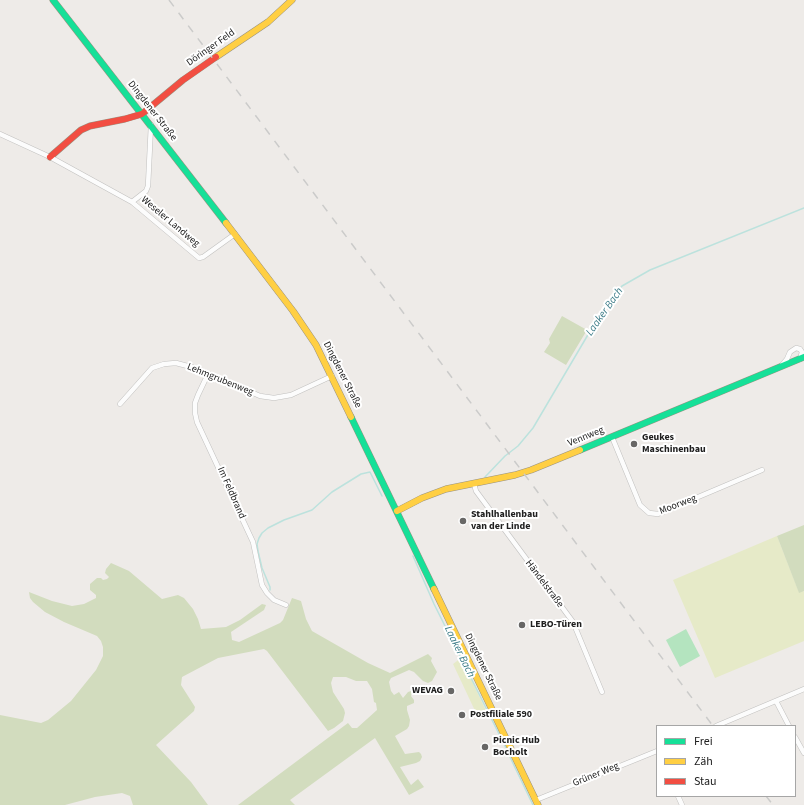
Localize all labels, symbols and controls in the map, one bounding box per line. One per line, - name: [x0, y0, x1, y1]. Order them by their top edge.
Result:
- street label: Döringer Feld: [185, 27, 237, 69]
- street label: Dingdener Straße: [125, 79, 179, 143]
- street label: Weseler Landweg: [138, 194, 202, 250]
- water label: Laaker Bach: [584, 285, 626, 339]
- street label: Dingdener Straße: [320, 340, 364, 410]
- street label: Lehmgrubenweg: [185, 361, 255, 399]
- street label: Vennweg: [566, 424, 606, 450]
- place label: Geukes Maschinenbau: [642, 432, 706, 456]
- marker: Geukes Maschinenbau: [629, 439, 639, 449]
- street label: Im Feldbrand: [214, 465, 248, 521]
- street label: Moorweg: [658, 492, 698, 518]
- place label: Stahlhallenbau van der Linde: [471, 509, 538, 532]
- marker: Stahlhallenbau van der Linde: [458, 516, 468, 526]
- street label: Händelstraße: [522, 558, 566, 610]
- place label: LEBO-Türen: [530, 619, 582, 631]
- marker: LEBO-Türen: [517, 620, 527, 630]
- water label: Laaker Bach: [441, 624, 477, 680]
- street label: Dingdener Straße: [462, 632, 504, 702]
- place label: WEVAG: [412, 685, 443, 697]
- marker: WEVAG: [446, 686, 456, 696]
- place label: Postfiliale 590: [470, 709, 532, 721]
- marker: Postfiliale 590: [457, 710, 467, 720]
- legend: [656, 725, 796, 797]
- text: Frei: [694, 733, 713, 750]
- place label: Picnic Hub Bocholt: [493, 735, 540, 758]
- marker: Picnic Hub Bocholt: [480, 742, 490, 752]
- text: Zäh: [694, 753, 713, 770]
- street label: Grüner Weg: [571, 760, 621, 790]
- text: Stau: [694, 773, 717, 790]

